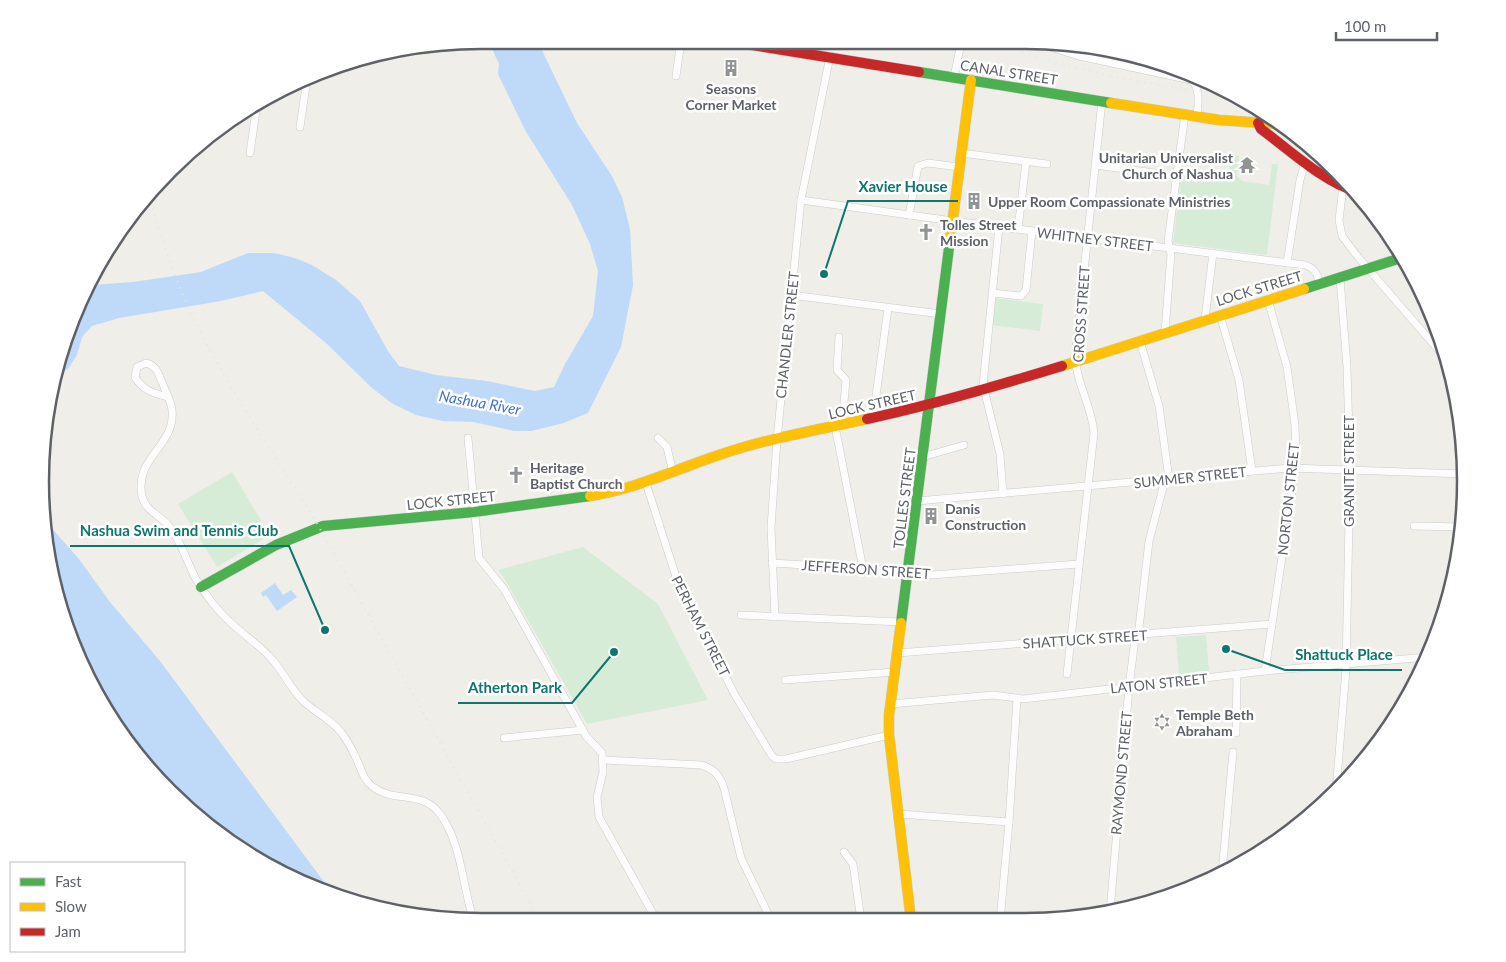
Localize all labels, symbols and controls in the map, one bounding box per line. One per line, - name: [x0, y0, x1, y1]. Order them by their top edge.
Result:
- scale bar: [1336, 10, 1437, 42]
- text: 100 m: [1344, 17, 1386, 35]
- street label: CANAL STREET: [959, 56, 1060, 88]
- building icon: Seasons Corner Market: [721, 58, 741, 78]
- place label: Seasons Corner Market: [685, 80, 777, 113]
- place label: Unitarian Universalist Church of Nashua: [1099, 149, 1234, 182]
- temple icon: Unitarian Universalist Church of Nashua: [1237, 155, 1257, 175]
- callout: Xavier House: [848, 171, 958, 201]
- text: Xavier House: [858, 177, 948, 195]
- building icon: Upper Room Compassionate Ministries: [964, 191, 984, 211]
- place label: Upper Room Compassionate Ministries: [988, 193, 1230, 210]
- place label: Tolles Street Mission: [940, 216, 1017, 249]
- church icon: Tolles Street Mission: [916, 222, 936, 242]
- street label: WHITNEY STREET: [1036, 223, 1155, 255]
- street label: CROSS STREET: [1069, 264, 1093, 363]
- street label: LOCK STREET: [1214, 267, 1305, 309]
- street label: CHANDLER STREET: [772, 270, 802, 399]
- water label: Nashua River: [438, 386, 523, 418]
- street label: LOCK STREET: [827, 386, 918, 422]
- street label: GRANITE STREET: [1340, 414, 1357, 527]
- street label: NORTON STREET: [1274, 441, 1302, 556]
- street label: TOLLES STREET: [889, 446, 919, 550]
- place label: Heritage Baptist Church: [530, 459, 623, 492]
- street label: SUMMER STREET: [1133, 463, 1248, 491]
- church icon: Heritage Baptist Church: [506, 465, 526, 485]
- street label: LOCK STREET: [406, 487, 497, 513]
- place label: Danis Construction: [945, 500, 1026, 533]
- building icon: Danis Construction: [921, 506, 941, 526]
- callout: Nashua Swim and Tennis Club: [70, 516, 289, 546]
- text: Nashua Swim and Tennis Club: [80, 521, 278, 539]
- street label: JEFFERSON STREET: [801, 556, 932, 582]
- street label: PERHAM STREET: [668, 573, 734, 680]
- street label: SHATTUCK STREET: [1022, 626, 1149, 652]
- callout: Shattuck Place: [1285, 640, 1402, 670]
- text: Shattuck Place: [1295, 645, 1393, 663]
- street label: LATON STREET: [1109, 669, 1209, 697]
- callout: Atherton Park: [458, 673, 572, 703]
- text: Atherton Park: [467, 678, 563, 696]
- place label: Temple Beth Abraham: [1175, 706, 1254, 739]
- street label: RAYMOND STREET: [1107, 710, 1135, 836]
- synagogue icon: Temple Beth Abraham: [1152, 712, 1172, 732]
- legend: [10, 862, 185, 952]
- text: Fast: [55, 872, 82, 890]
- text: Slow: [55, 897, 87, 915]
- text: Jam: [55, 922, 81, 940]

